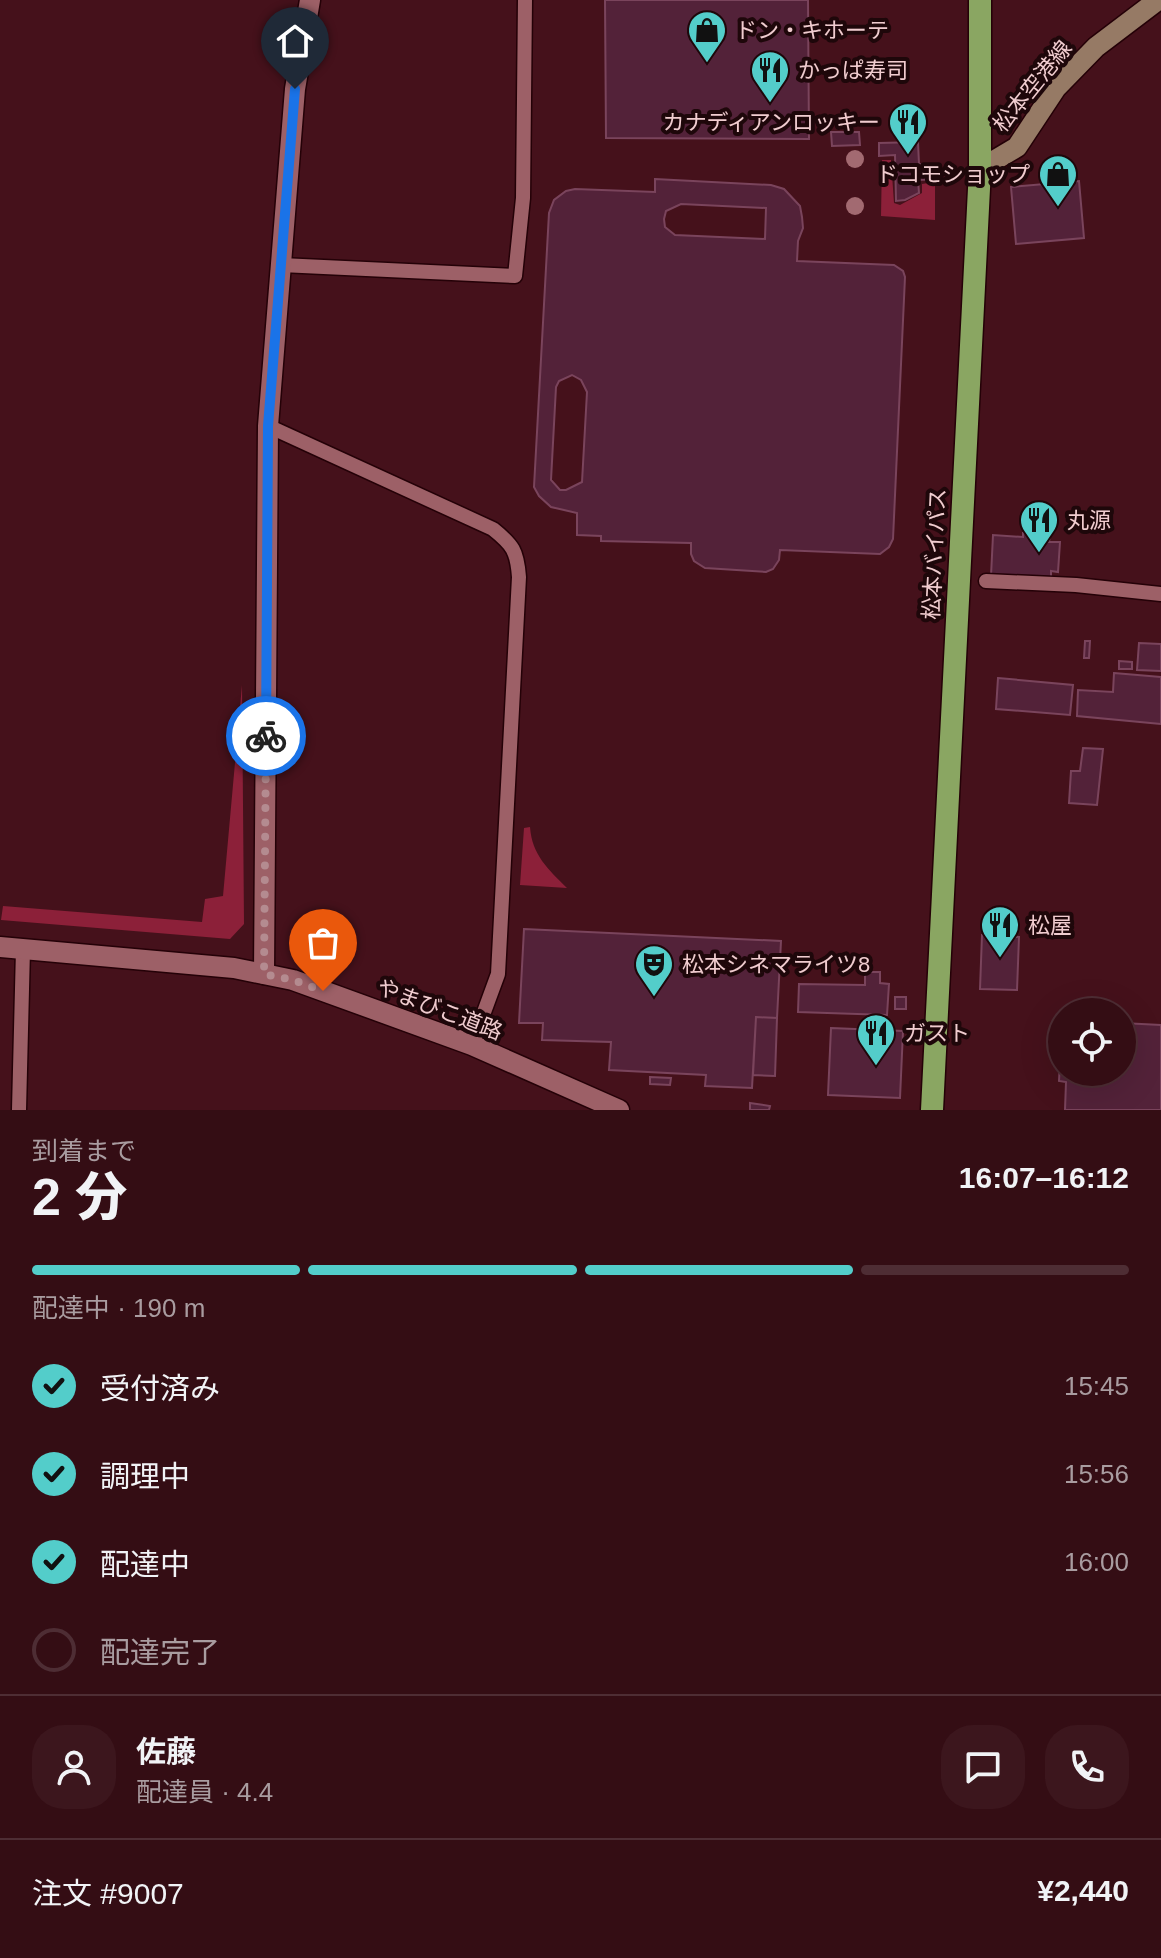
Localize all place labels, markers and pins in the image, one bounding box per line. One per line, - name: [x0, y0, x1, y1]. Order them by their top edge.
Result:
- pin: [261, 7, 329, 89]
- shop icon: ドン・キホーテ: [686, 9, 728, 64]
- place label: ドン・キホーテ: [735, 18, 889, 43]
- restaurant icon: かっぱ寿司: [749, 49, 791, 104]
- place label: かっぱ寿司: [798, 58, 908, 83]
- restaurant icon: カナディアンロッキー: [887, 101, 929, 156]
- place label: カナディアンロッキー: [662, 110, 880, 135]
- shop icon: ドコモショップ: [1037, 153, 1079, 208]
- place label: ドコモショップ: [876, 162, 1030, 187]
- restaurant icon: 丸源: [1018, 499, 1060, 554]
- place label: 丸源: [1067, 508, 1111, 533]
- restaurant icon: 松屋: [979, 904, 1021, 959]
- pin: [289, 909, 357, 991]
- place label: 松屋: [1028, 913, 1072, 938]
- theatre icon: 松本シネマライツ8: [633, 943, 675, 998]
- place label: 松本シネマライツ8: [682, 952, 870, 977]
- restaurant icon: ガスト: [855, 1012, 897, 1067]
- place label: ガスト: [904, 1021, 970, 1046]

